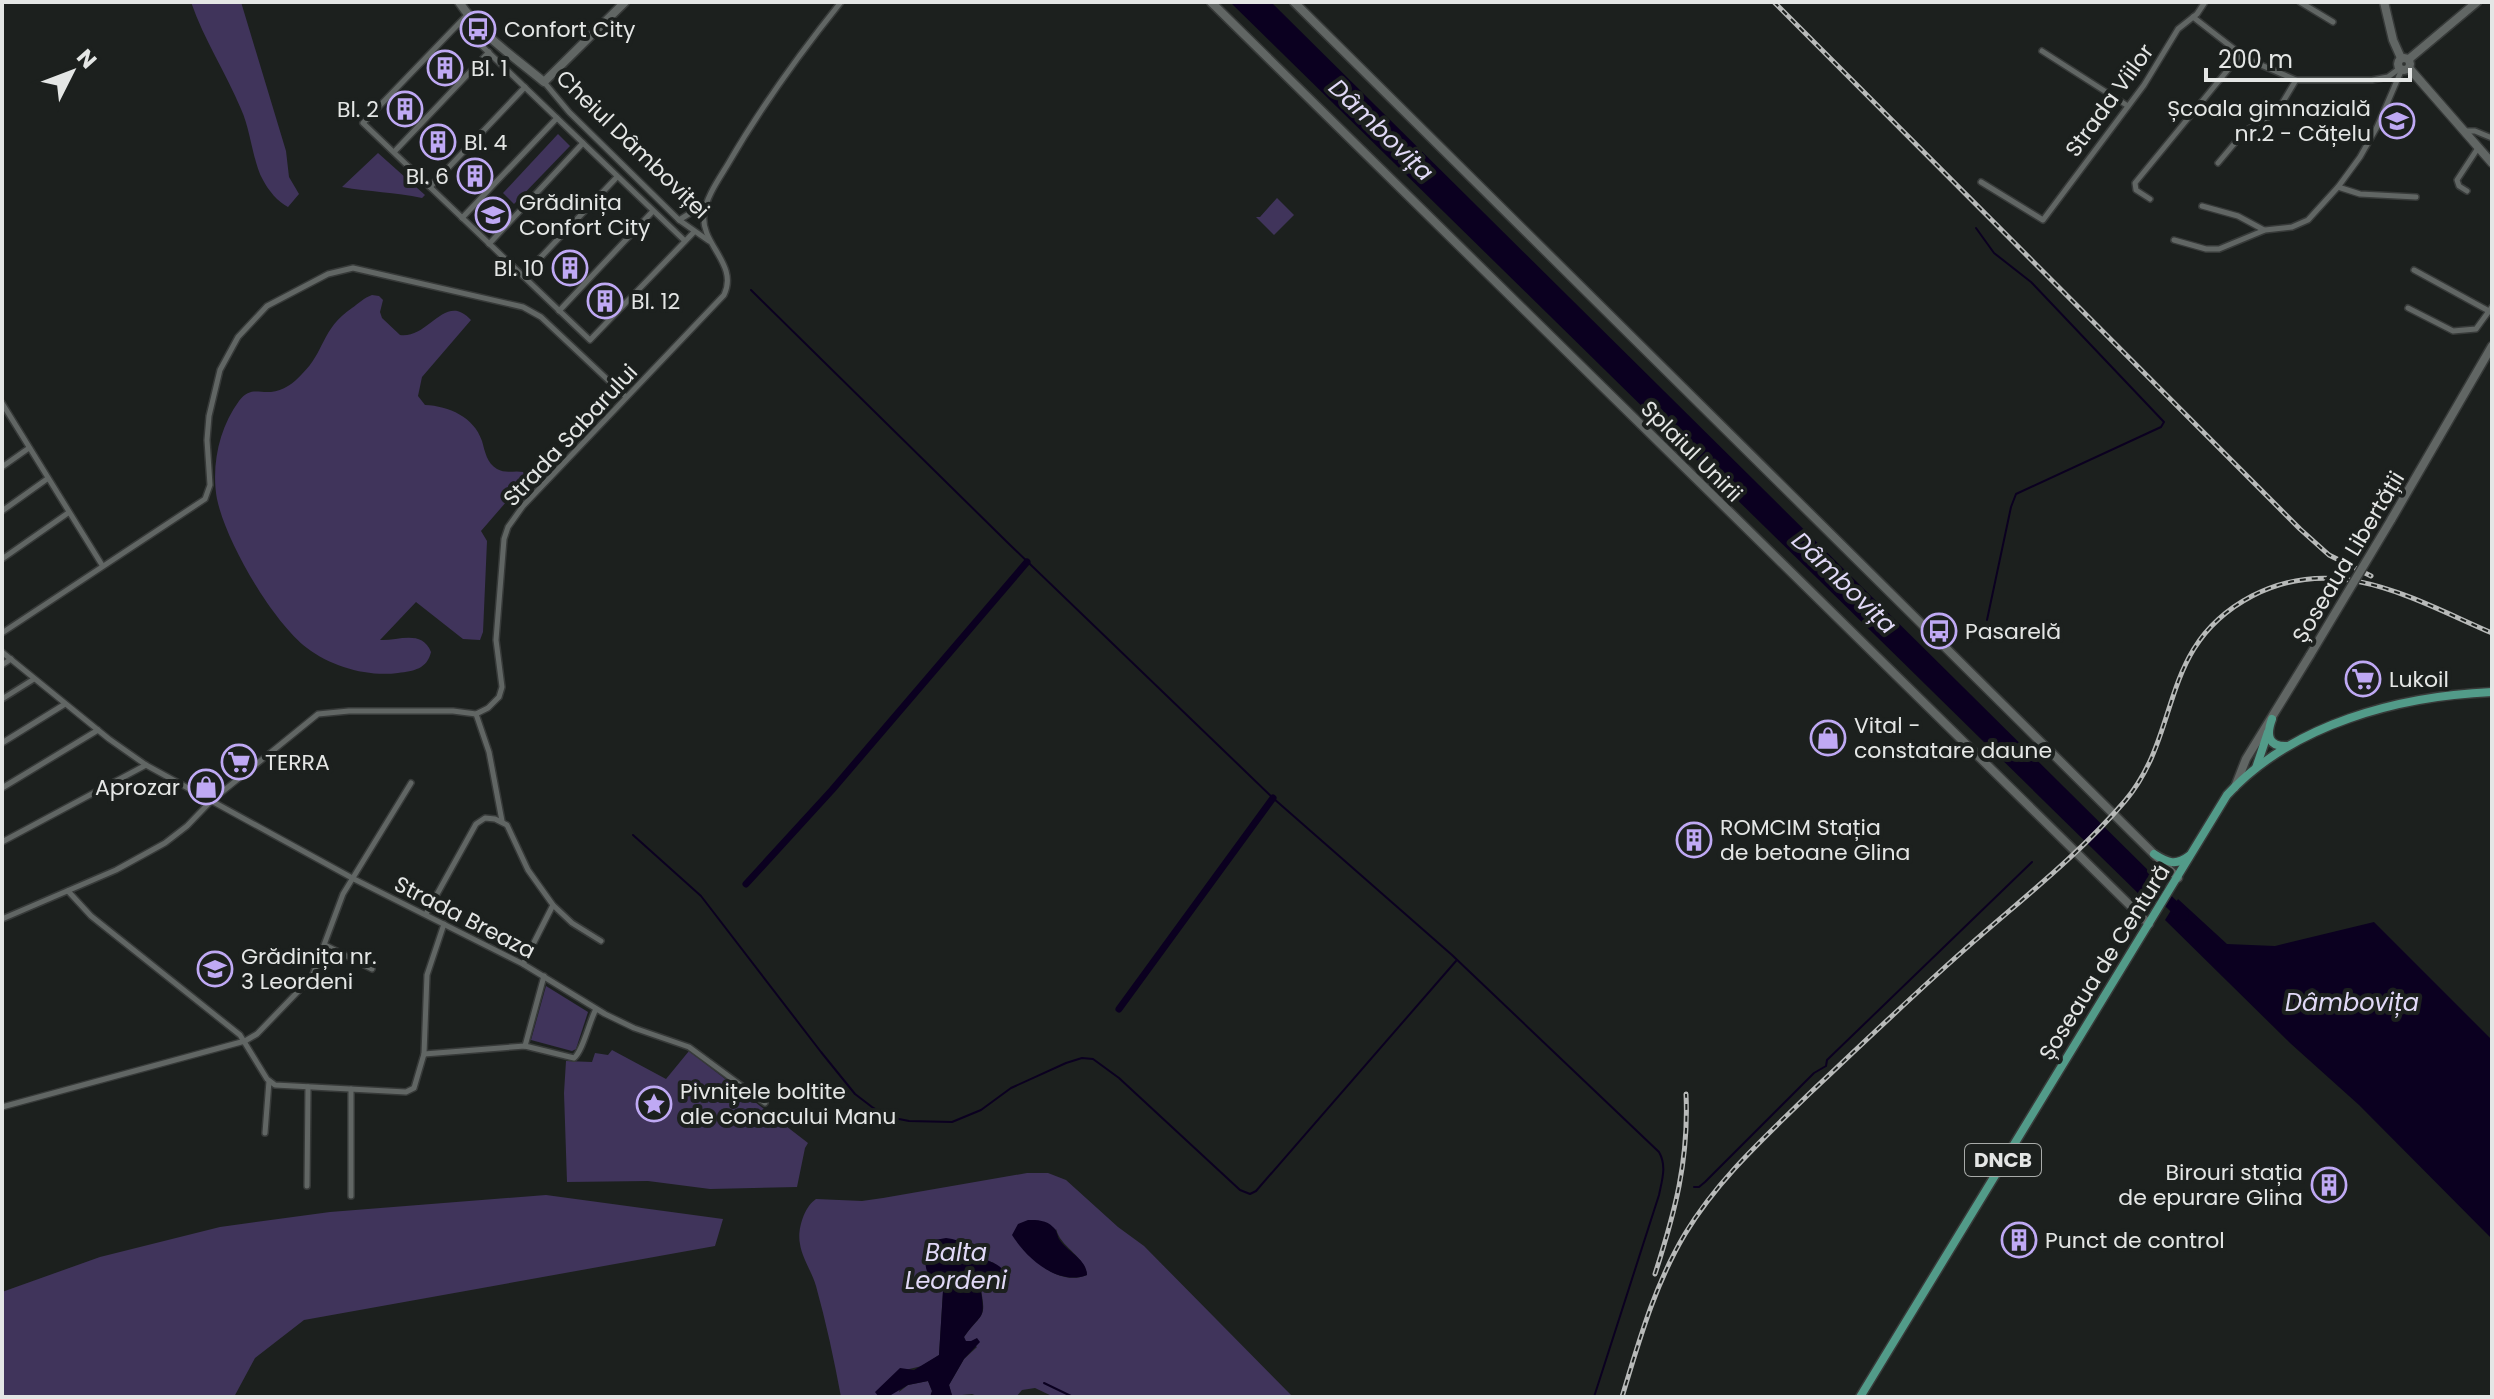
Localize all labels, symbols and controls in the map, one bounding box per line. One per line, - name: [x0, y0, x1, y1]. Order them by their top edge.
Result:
- bus stop icon: Confort City: [459, 10, 497, 48]
- place label: Confort City: [504, 14, 636, 45]
- north arrow: [32, 32, 112, 112]
- scale bar: [2206, 32, 2410, 82]
- street label: Strada Viilor: [2058, 37, 2161, 163]
- text: N: [69, 42, 104, 75]
- text: 200 m: [2218, 43, 2293, 76]
- building icon: Bl. 1: [426, 49, 464, 87]
- place label: Bl. 1: [471, 53, 507, 84]
- street label: Cheiul Dâmboviței: [549, 63, 716, 226]
- water label: Dâmbovița: [1322, 71, 1441, 188]
- building icon: Bl. 2: [386, 90, 424, 128]
- place label: Școala gimnazială nr.2 - Cățelu: [2167, 93, 2371, 149]
- place label: Bl. 2: [337, 94, 379, 125]
- school or university icon: Școala gimnazială nr.2 - Cățelu: [2378, 102, 2416, 140]
- building icon: Bl. 4: [419, 123, 457, 161]
- place label: Bl. 4: [464, 127, 507, 158]
- building icon: Bl. 6: [456, 157, 494, 195]
- place label: Bl. 6: [406, 161, 449, 192]
- place label: Grădinița Confort City: [519, 187, 651, 243]
- school or university icon: Grădinița Confort City: [474, 196, 512, 234]
- building icon: Bl. 10: [551, 249, 589, 287]
- place label: Bl. 10: [494, 253, 544, 284]
- building icon: Bl. 12: [586, 282, 624, 320]
- place label: Bl. 12: [631, 286, 680, 317]
- street label: Strada Sabarului: [496, 357, 645, 513]
- street label: Splaiul Unirii: [1634, 394, 1749, 509]
- street label: Șoseaua Libertății: [2285, 466, 2412, 649]
- water label: Dâmbovița: [1785, 524, 1904, 641]
- bus stop icon: Pasarelă: [1920, 612, 1958, 650]
- place label: Pasarelă: [1965, 616, 2061, 647]
- supermarket icon: Lukoil: [2344, 660, 2382, 698]
- place label: Lukoil: [2389, 664, 2449, 695]
- place label: Vital - constatare daune: [1854, 710, 2052, 766]
- shop icon: Vital - constatare daune: [1809, 719, 1847, 757]
- supermarket icon: TERRA: [220, 743, 258, 781]
- place label: TERRA: [265, 747, 330, 778]
- shop icon: Aprozar: [187, 768, 225, 806]
- place label: Aprozar: [95, 772, 180, 803]
- place label: ROMCIM Stația de betoane Glina: [1720, 812, 1910, 868]
- building icon: ROMCIM Stația de betoane Glina: [1675, 821, 1713, 859]
- street label: Șoseaua de Centură: [2031, 858, 2177, 1066]
- street label: Strada Breaza: [389, 869, 541, 966]
- place label: Grădinița nr. 3 Leordeni: [241, 941, 377, 997]
- school or university icon: Grădinița nr. 3 Leordeni: [196, 950, 234, 988]
- water label: Dâmbovița: [2285, 986, 2419, 1019]
- place label: Pivnițele boltite ale conacului Manu: [680, 1076, 896, 1132]
- place icon: Pivnițele boltite ale conacului Manu: [635, 1085, 673, 1123]
- road number: DNCB: [1965, 1144, 2041, 1176]
- place label: Birouri stația de epurare Glina: [2118, 1157, 2303, 1213]
- building icon: Birouri stația de epurare Glina: [2310, 1166, 2348, 1204]
- building icon: Punct de control: [2000, 1221, 2038, 1259]
- place label: Punct de control: [2045, 1225, 2225, 1256]
- water label: Balta Leordeni: [905, 1236, 1008, 1297]

